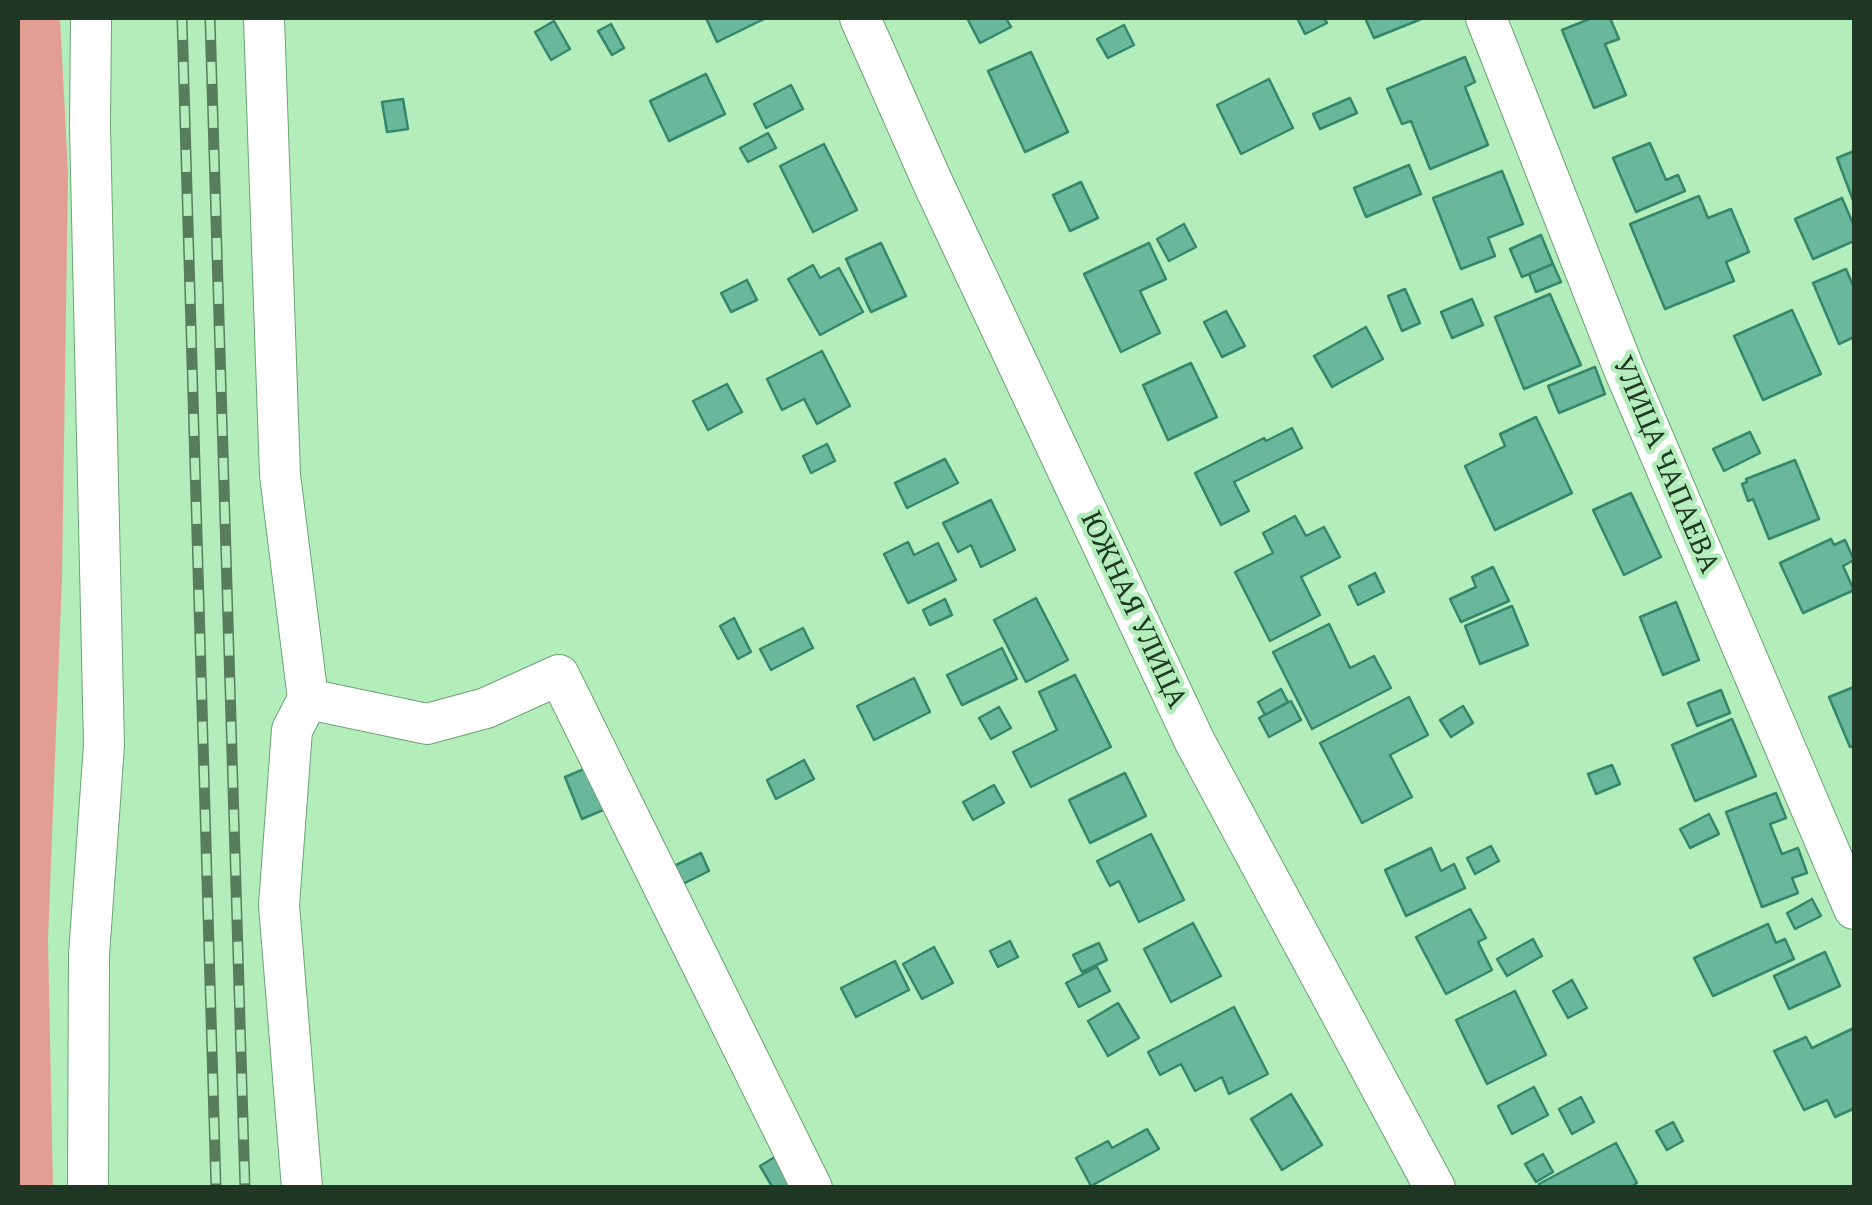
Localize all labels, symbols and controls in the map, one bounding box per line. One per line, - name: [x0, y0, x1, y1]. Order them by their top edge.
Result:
- street label: УЛИЦА ЧАПАЕВА: [1604, 352, 1726, 578]
- street label: ЮЖНАЯ УЛИЦА: [1073, 506, 1193, 714]

